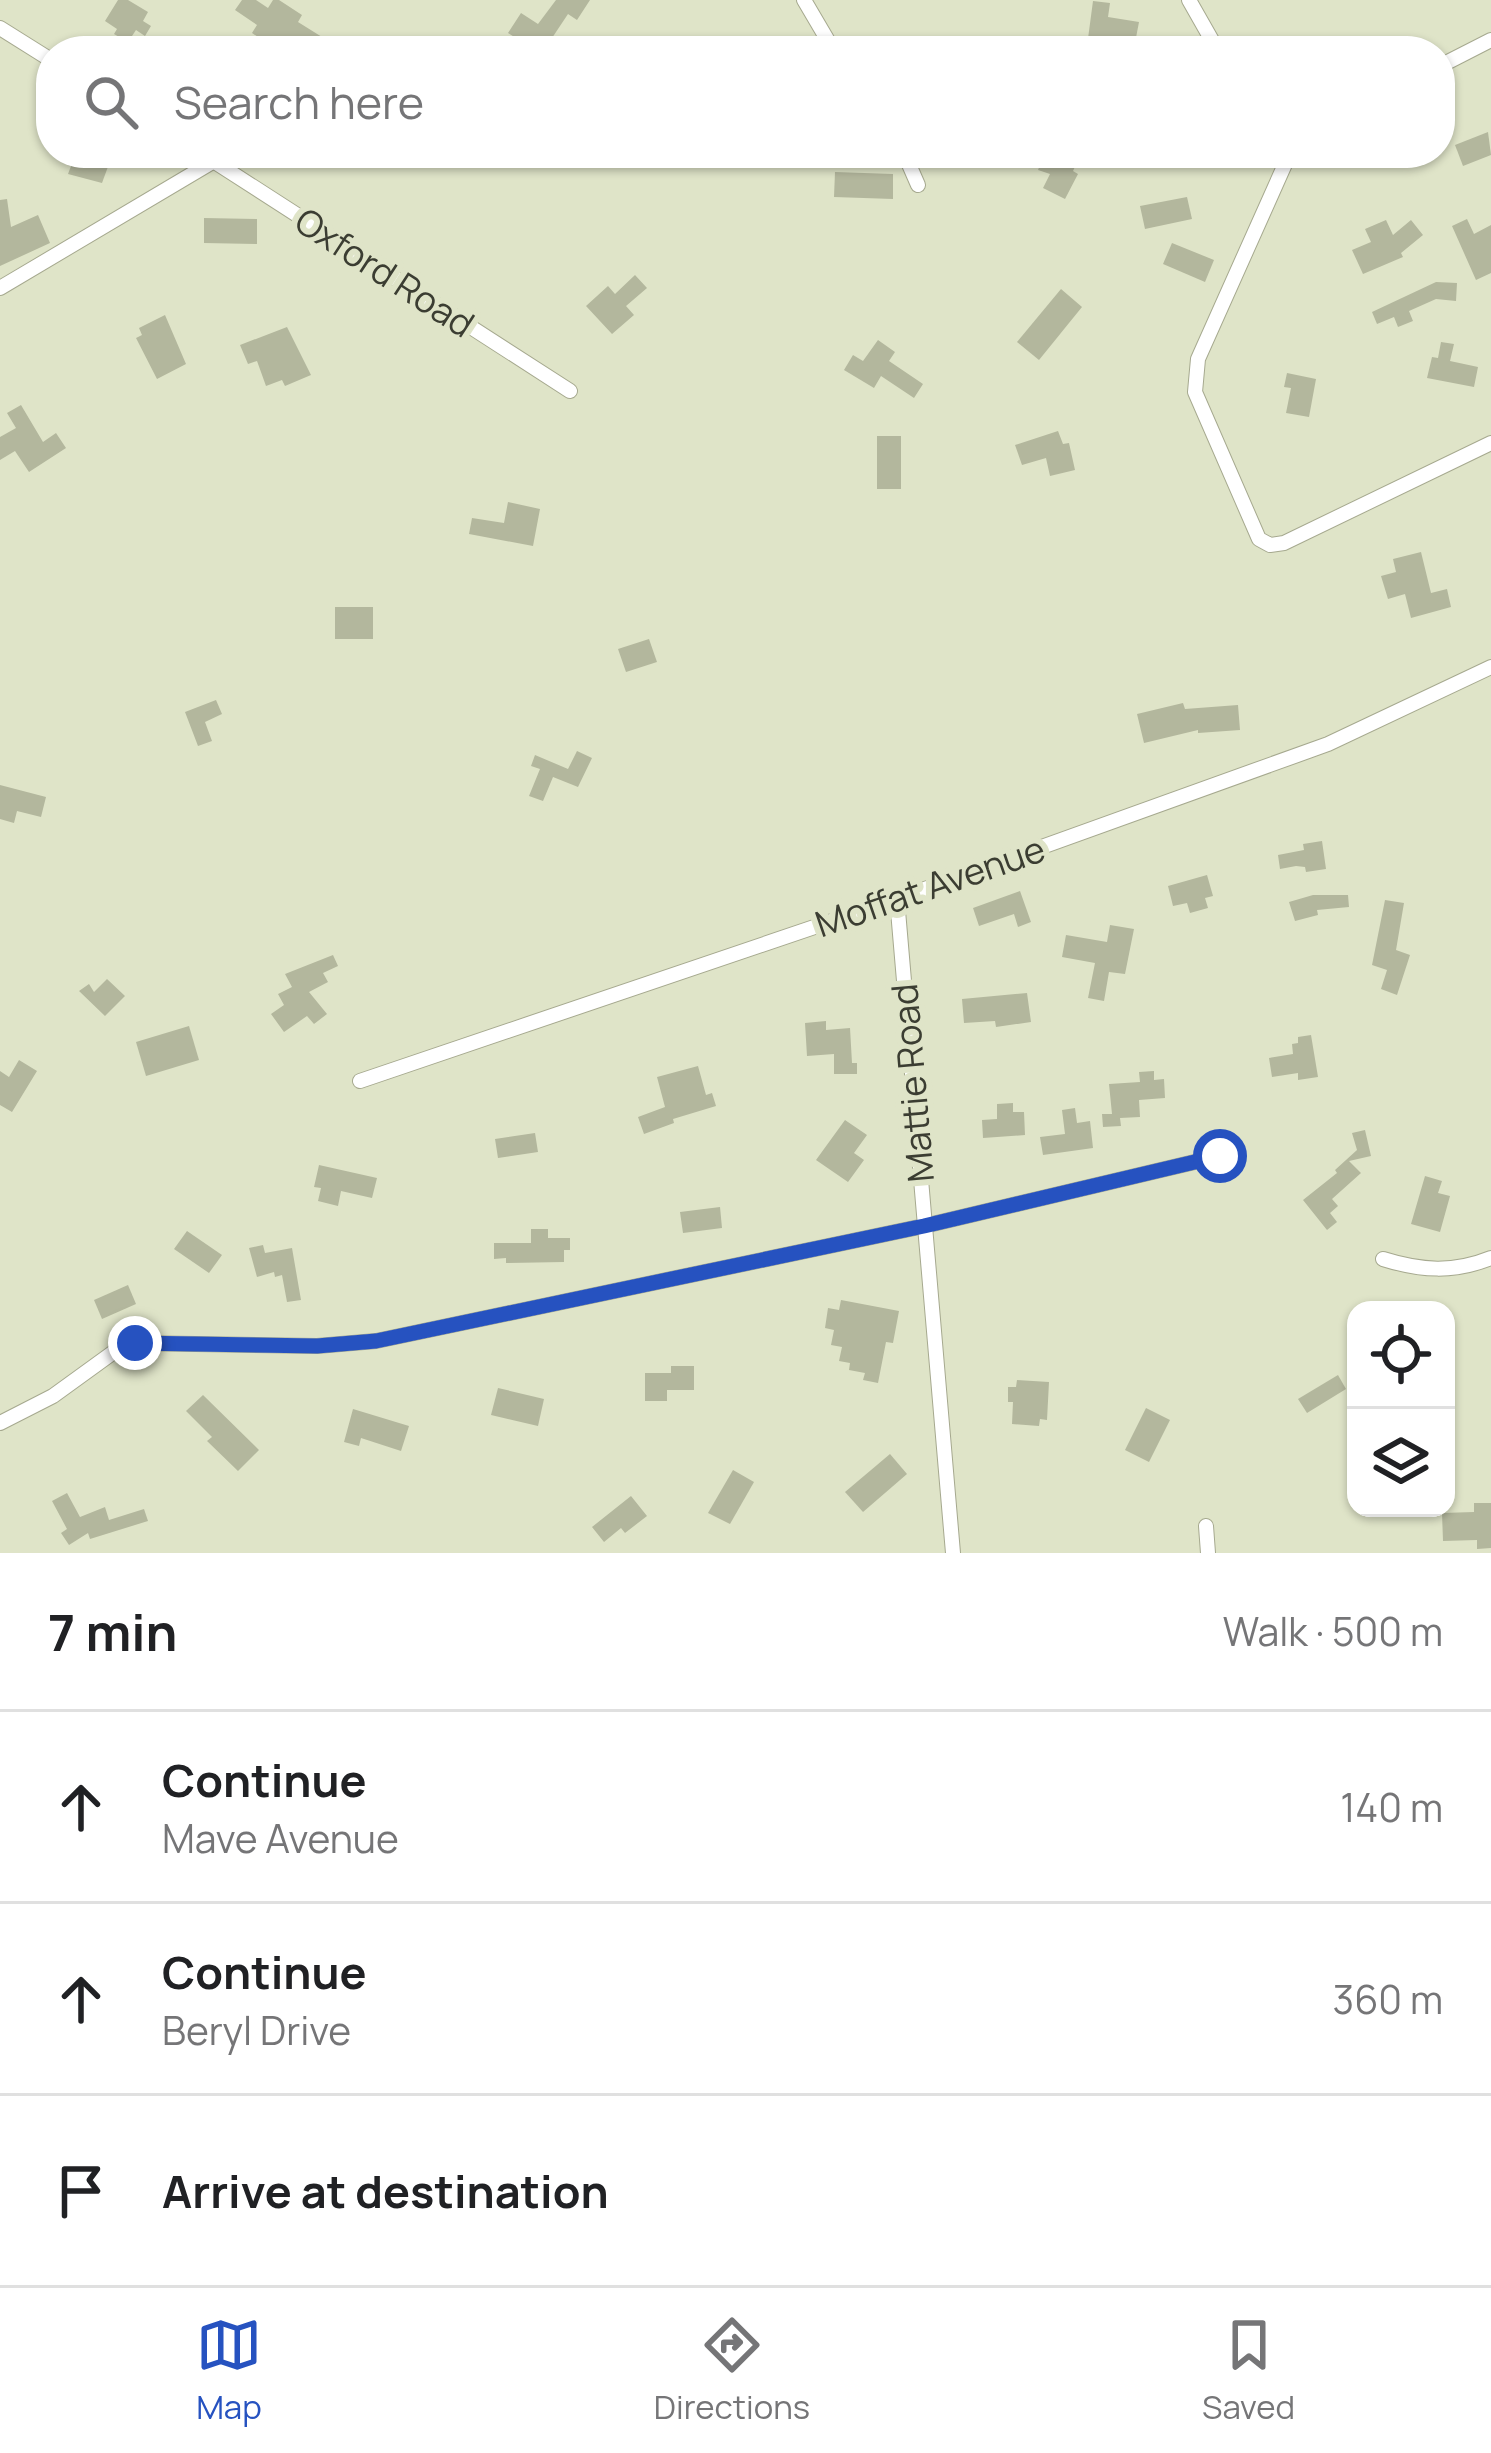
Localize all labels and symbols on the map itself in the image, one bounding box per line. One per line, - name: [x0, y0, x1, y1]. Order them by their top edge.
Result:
- street label: Oxford Road: [286, 196, 484, 348]
- street label: Moffat Avenue: [809, 824, 1051, 948]
- street label: Mattie Road: [879, 982, 945, 1184]
- route start: [1193, 1129, 1247, 1183]
- route end: [108, 1316, 162, 1370]

